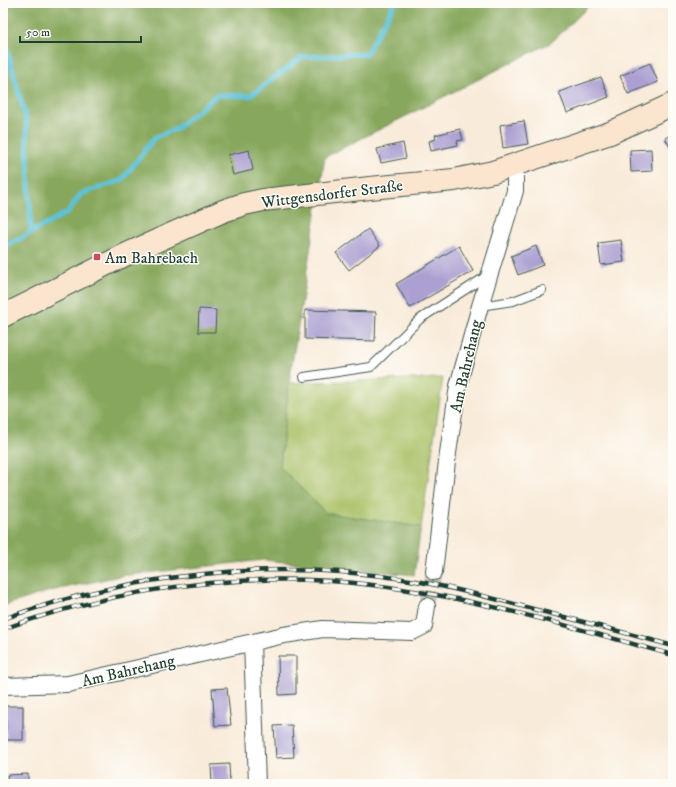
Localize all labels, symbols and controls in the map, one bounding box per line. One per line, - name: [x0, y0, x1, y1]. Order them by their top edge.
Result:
- scale bar: [20, 18, 141, 44]
- text: 50 m: [26, 25, 50, 40]
- street label: Wittgensdorfer Straße: [259, 175, 404, 213]
- place label: Am Bahrebach: [105, 248, 199, 268]
- marker: Am Bahrebach: [92, 252, 102, 262]
- street label: Am Bahrehang: [446, 318, 486, 415]
- street label: Am Bahrehang: [80, 651, 177, 691]

